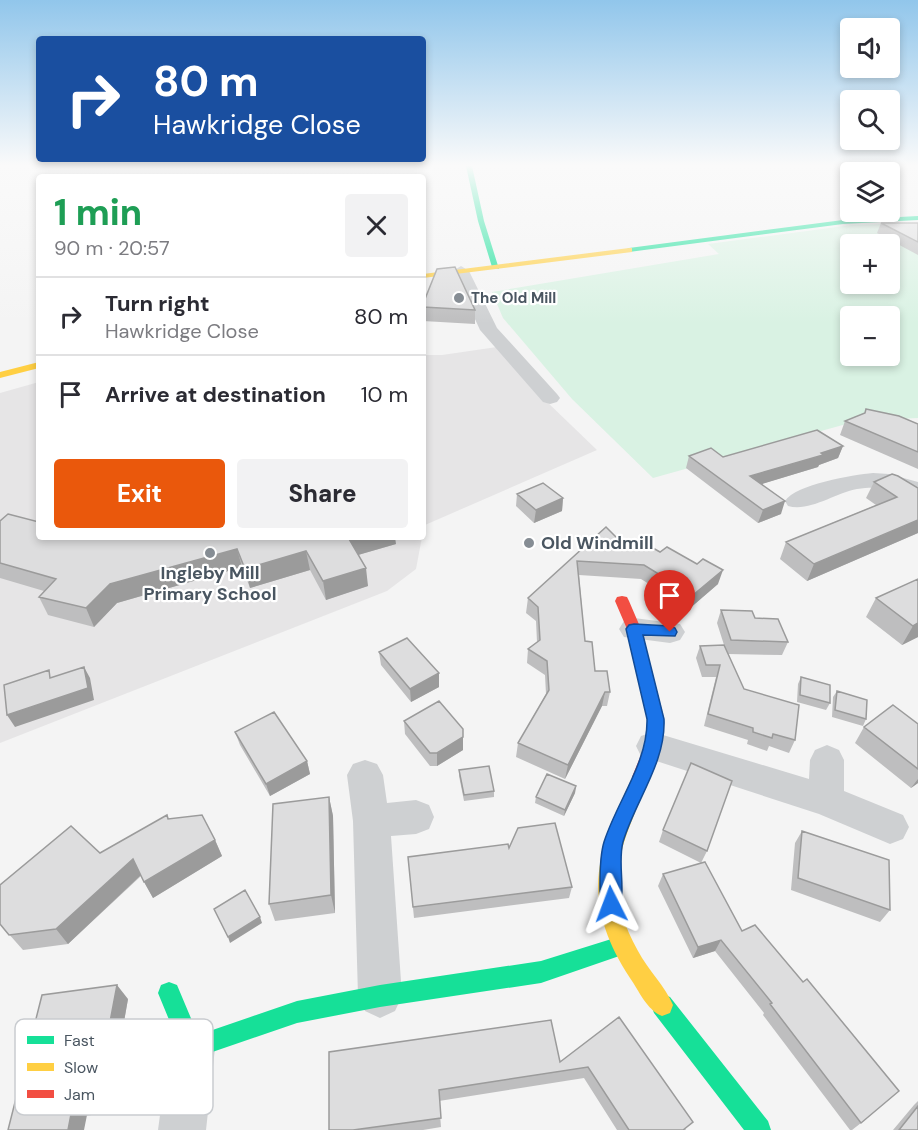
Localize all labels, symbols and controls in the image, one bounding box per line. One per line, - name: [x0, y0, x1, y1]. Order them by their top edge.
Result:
- map controls: [840, 18, 900, 366]
- button: sound: [840, 18, 900, 78]
- text: 80 m: [153, 54, 259, 109]
- icon: right: [54, 60, 132, 138]
- button: search: [840, 90, 900, 150]
- text: Hawkridge Close: [153, 107, 361, 142]
- button: layers: [840, 162, 900, 222]
- text: 1 min: [54, 189, 142, 236]
- button: close: [345, 194, 408, 257]
- button: +: [840, 234, 900, 294]
- text: 90 m · 20:57: [54, 235, 170, 261]
- place label: The Old Mill: [471, 288, 556, 308]
- text: Turn right: [105, 289, 210, 318]
- marker: The Old Mill: [452, 291, 466, 305]
- icon: right: [54, 300, 87, 333]
- text: 80 m: [354, 302, 408, 331]
- button: −: [840, 306, 900, 366]
- text: Hawkridge Close: [105, 318, 259, 344]
- icon: arrive: [54, 378, 87, 411]
- text: Arrive at destination: [105, 380, 326, 409]
- text: 10 m: [361, 380, 408, 409]
- button: Exit: [54, 459, 225, 528]
- button: Share: [237, 459, 408, 528]
- place label: Old Windmill: [541, 531, 654, 555]
- marker: Old Windmill: [522, 536, 536, 550]
- marker: Ingleby Mill Primary School: [203, 546, 217, 560]
- place label: Ingleby Mill Primary School: [144, 561, 276, 606]
- pin: [644, 570, 695, 632]
- icon: arrive: [653, 579, 686, 612]
- position arrow: [579, 872, 643, 936]
- legend: [15, 1019, 213, 1115]
- text: Fast: [64, 1030, 95, 1051]
- text: Slow: [64, 1057, 98, 1078]
- text: Jam: [64, 1084, 95, 1105]

